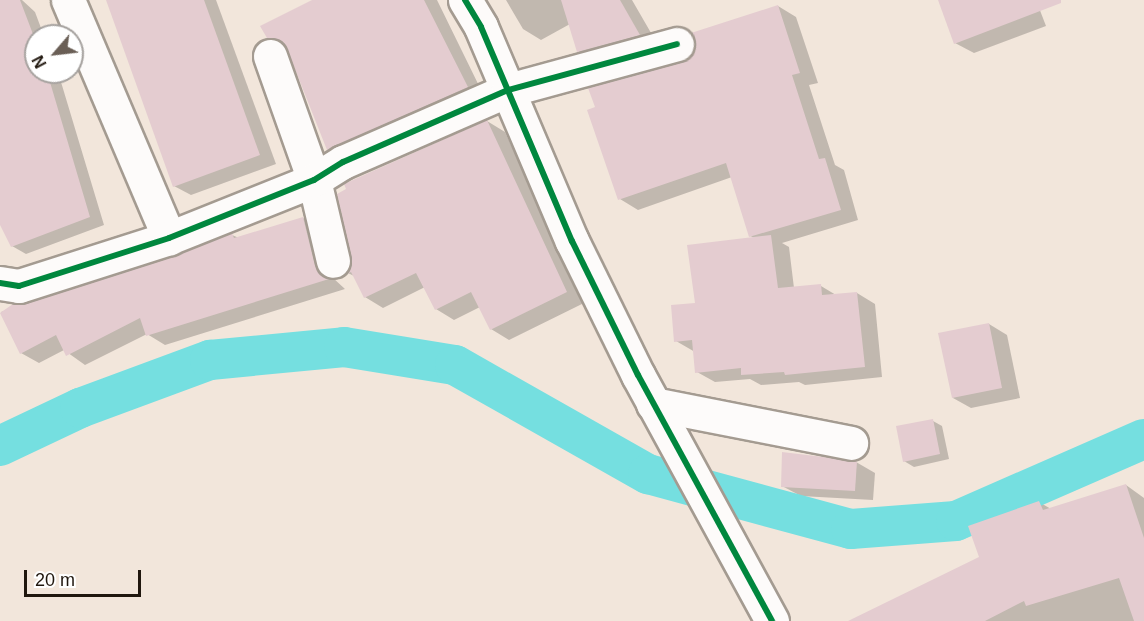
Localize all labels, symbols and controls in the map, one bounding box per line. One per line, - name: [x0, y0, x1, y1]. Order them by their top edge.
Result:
- north arrow: [24, 24, 84, 84]
- text: N: [29, 53, 50, 71]
- scale bar: [27, 558, 144, 596]
- text: 20 m: [35, 570, 75, 590]

